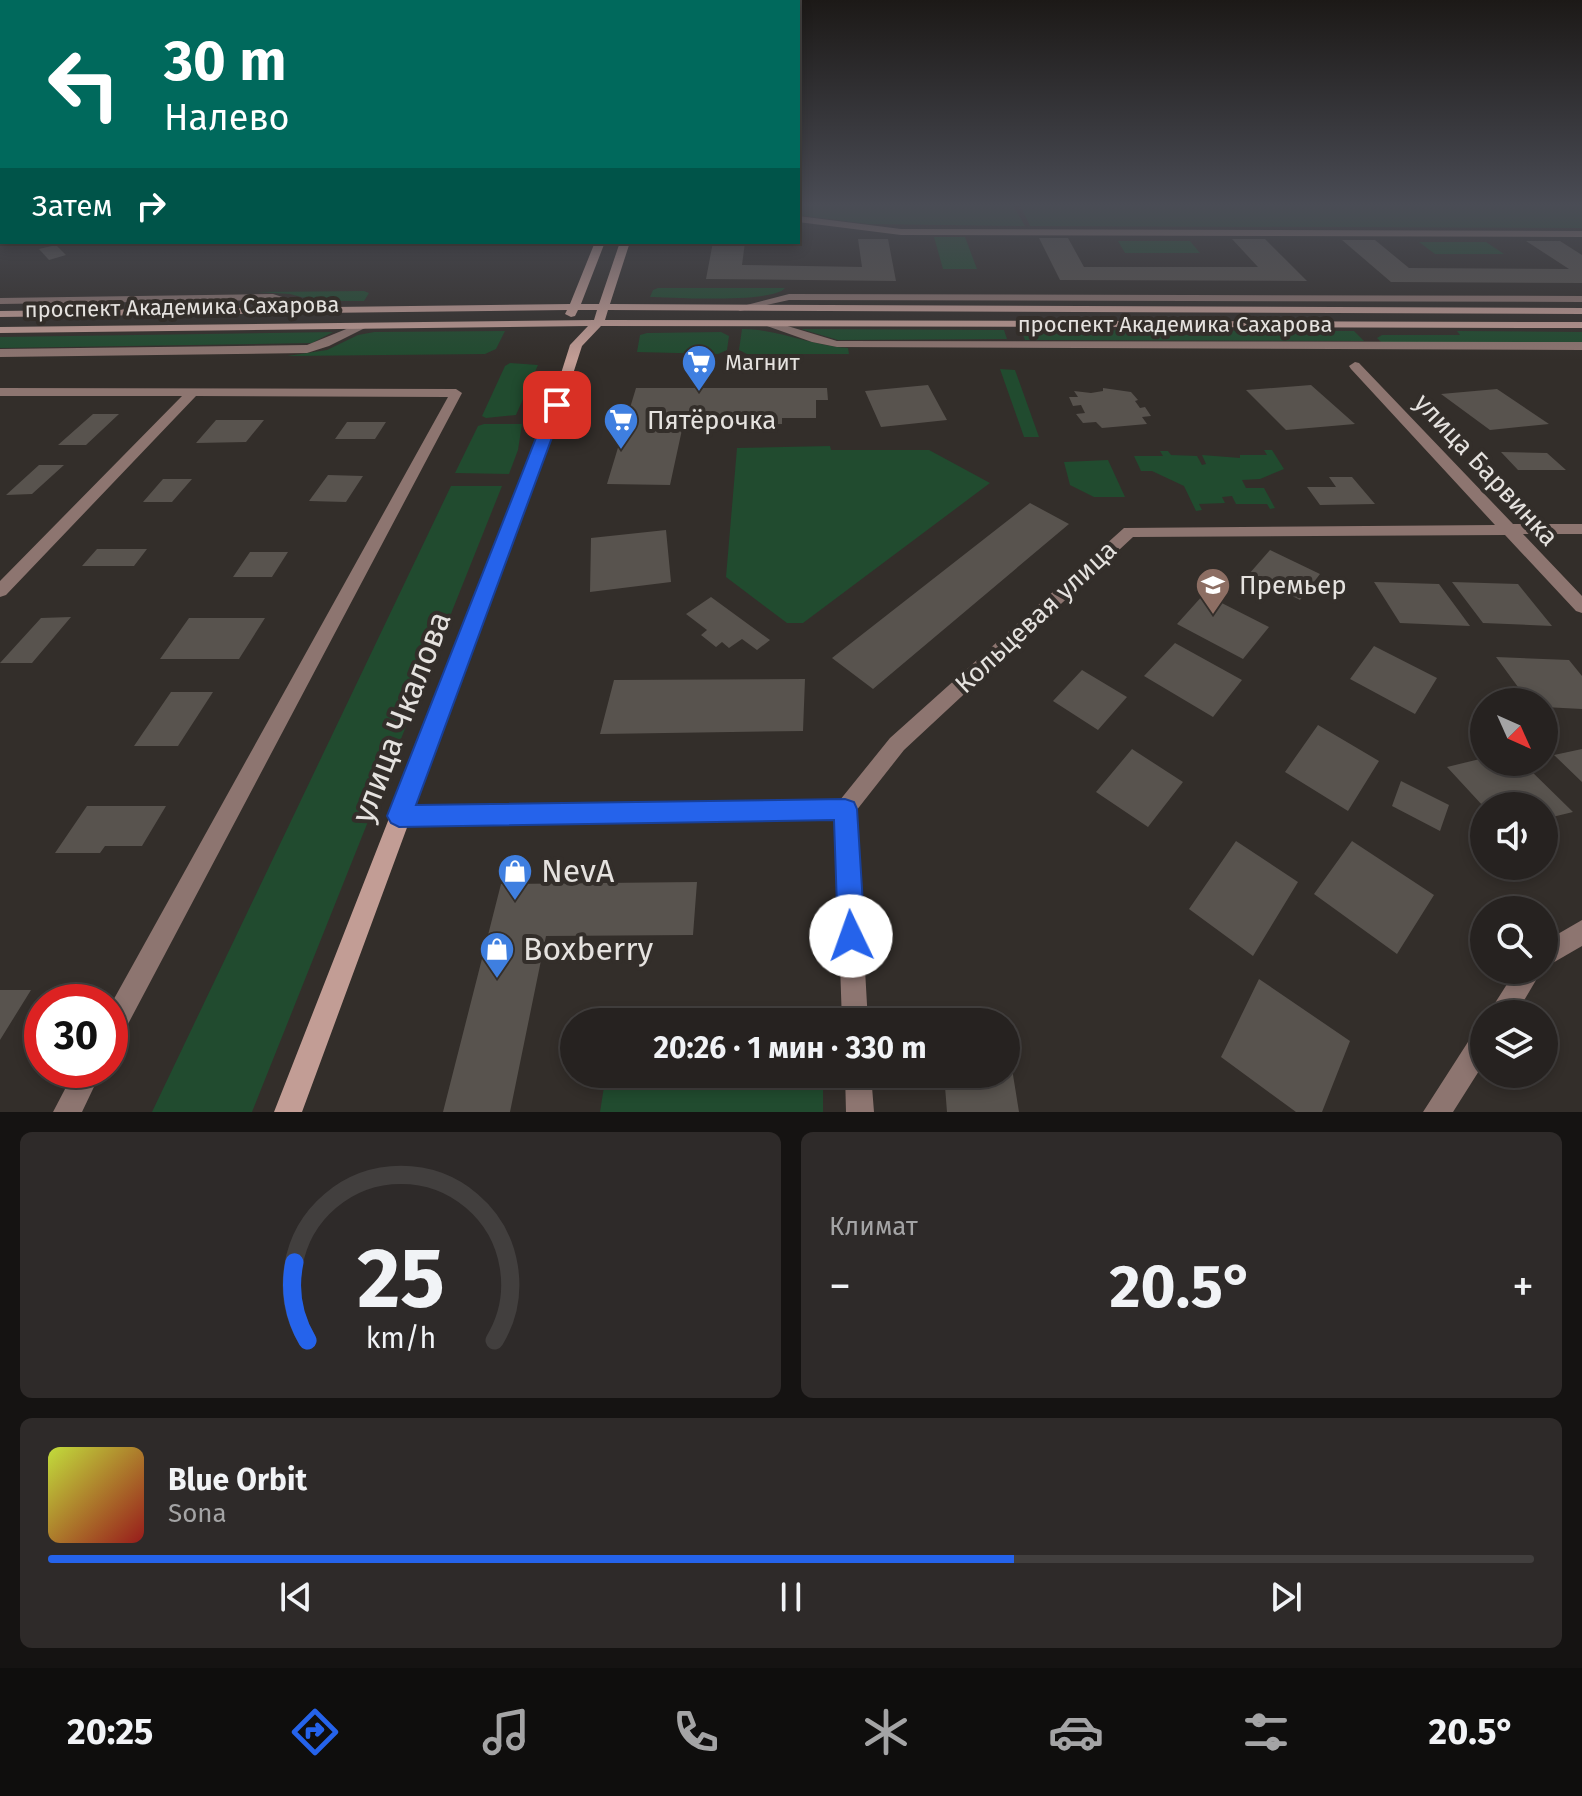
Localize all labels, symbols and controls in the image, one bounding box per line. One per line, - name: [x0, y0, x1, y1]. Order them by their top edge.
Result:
- text: 30 m: [164, 28, 286, 95]
- icon: left: [32, 32, 136, 136]
- text: Налево: [164, 96, 290, 140]
- icon: right: [129, 184, 173, 228]
- text: Затем: [32, 188, 113, 224]
- street label: проспект Академика Сахарова: [24, 291, 340, 323]
- street label: проспект Академика Сахарова: [1018, 311, 1332, 338]
- supermarket icon: Магнит: [680, 343, 718, 393]
- place label: Магнит: [725, 349, 800, 376]
- pin: [523, 371, 591, 439]
- icon: arrive: [535, 383, 579, 427]
- street label: улица Барвинка: [1408, 387, 1564, 553]
- supermarket icon: Пятёрочка: [602, 401, 640, 451]
- place label: Пятёрочка: [647, 405, 776, 436]
- street label: Кольцевая улица: [949, 534, 1123, 700]
- school or university icon: Премьер: [1194, 566, 1232, 616]
- place label: Премьер: [1239, 570, 1347, 601]
- street label: улица Чкалова: [343, 606, 459, 828]
- north arrow: [1470, 688, 1558, 776]
- map controls: [1470, 688, 1558, 1088]
- button: sound: [1470, 792, 1558, 880]
- shop icon: NevA: [496, 852, 534, 902]
- place label: NevA: [541, 852, 615, 890]
- position arrow: [809, 894, 893, 978]
- button: search: [1470, 896, 1558, 984]
- shop icon: Boxberry: [478, 930, 516, 980]
- place label: Boxberry: [523, 930, 654, 968]
- speed limit sign: 30: [24, 984, 128, 1088]
- button: layers: [1470, 1000, 1558, 1088]
- text: 20:26 · 1 мин · 330 m: [653, 1030, 927, 1066]
- text: Климат: [829, 1211, 918, 1242]
- text: 25: [357, 1229, 444, 1329]
- text: 20.5°: [1110, 1251, 1253, 1323]
- text: −: [829, 1260, 851, 1313]
- text: +: [1512, 1260, 1534, 1313]
- text: km/h: [365, 1321, 436, 1356]
- text: Blue Orbit: [168, 1462, 307, 1498]
- text: Sona: [168, 1498, 227, 1529]
- icon: previous: [274, 1575, 318, 1619]
- icon: pause: [769, 1575, 813, 1619]
- icon: next: [1264, 1575, 1308, 1619]
- icon: directions: [287, 1704, 343, 1760]
- icon: music: [478, 1704, 534, 1760]
- icon: phone: [668, 1704, 724, 1760]
- icon: climate: [858, 1704, 914, 1760]
- icon: car: [1048, 1704, 1104, 1760]
- icon: filters: [1238, 1704, 1294, 1760]
- text: 20:25: [67, 1710, 153, 1754]
- text: 20.5°: [1429, 1710, 1515, 1754]

